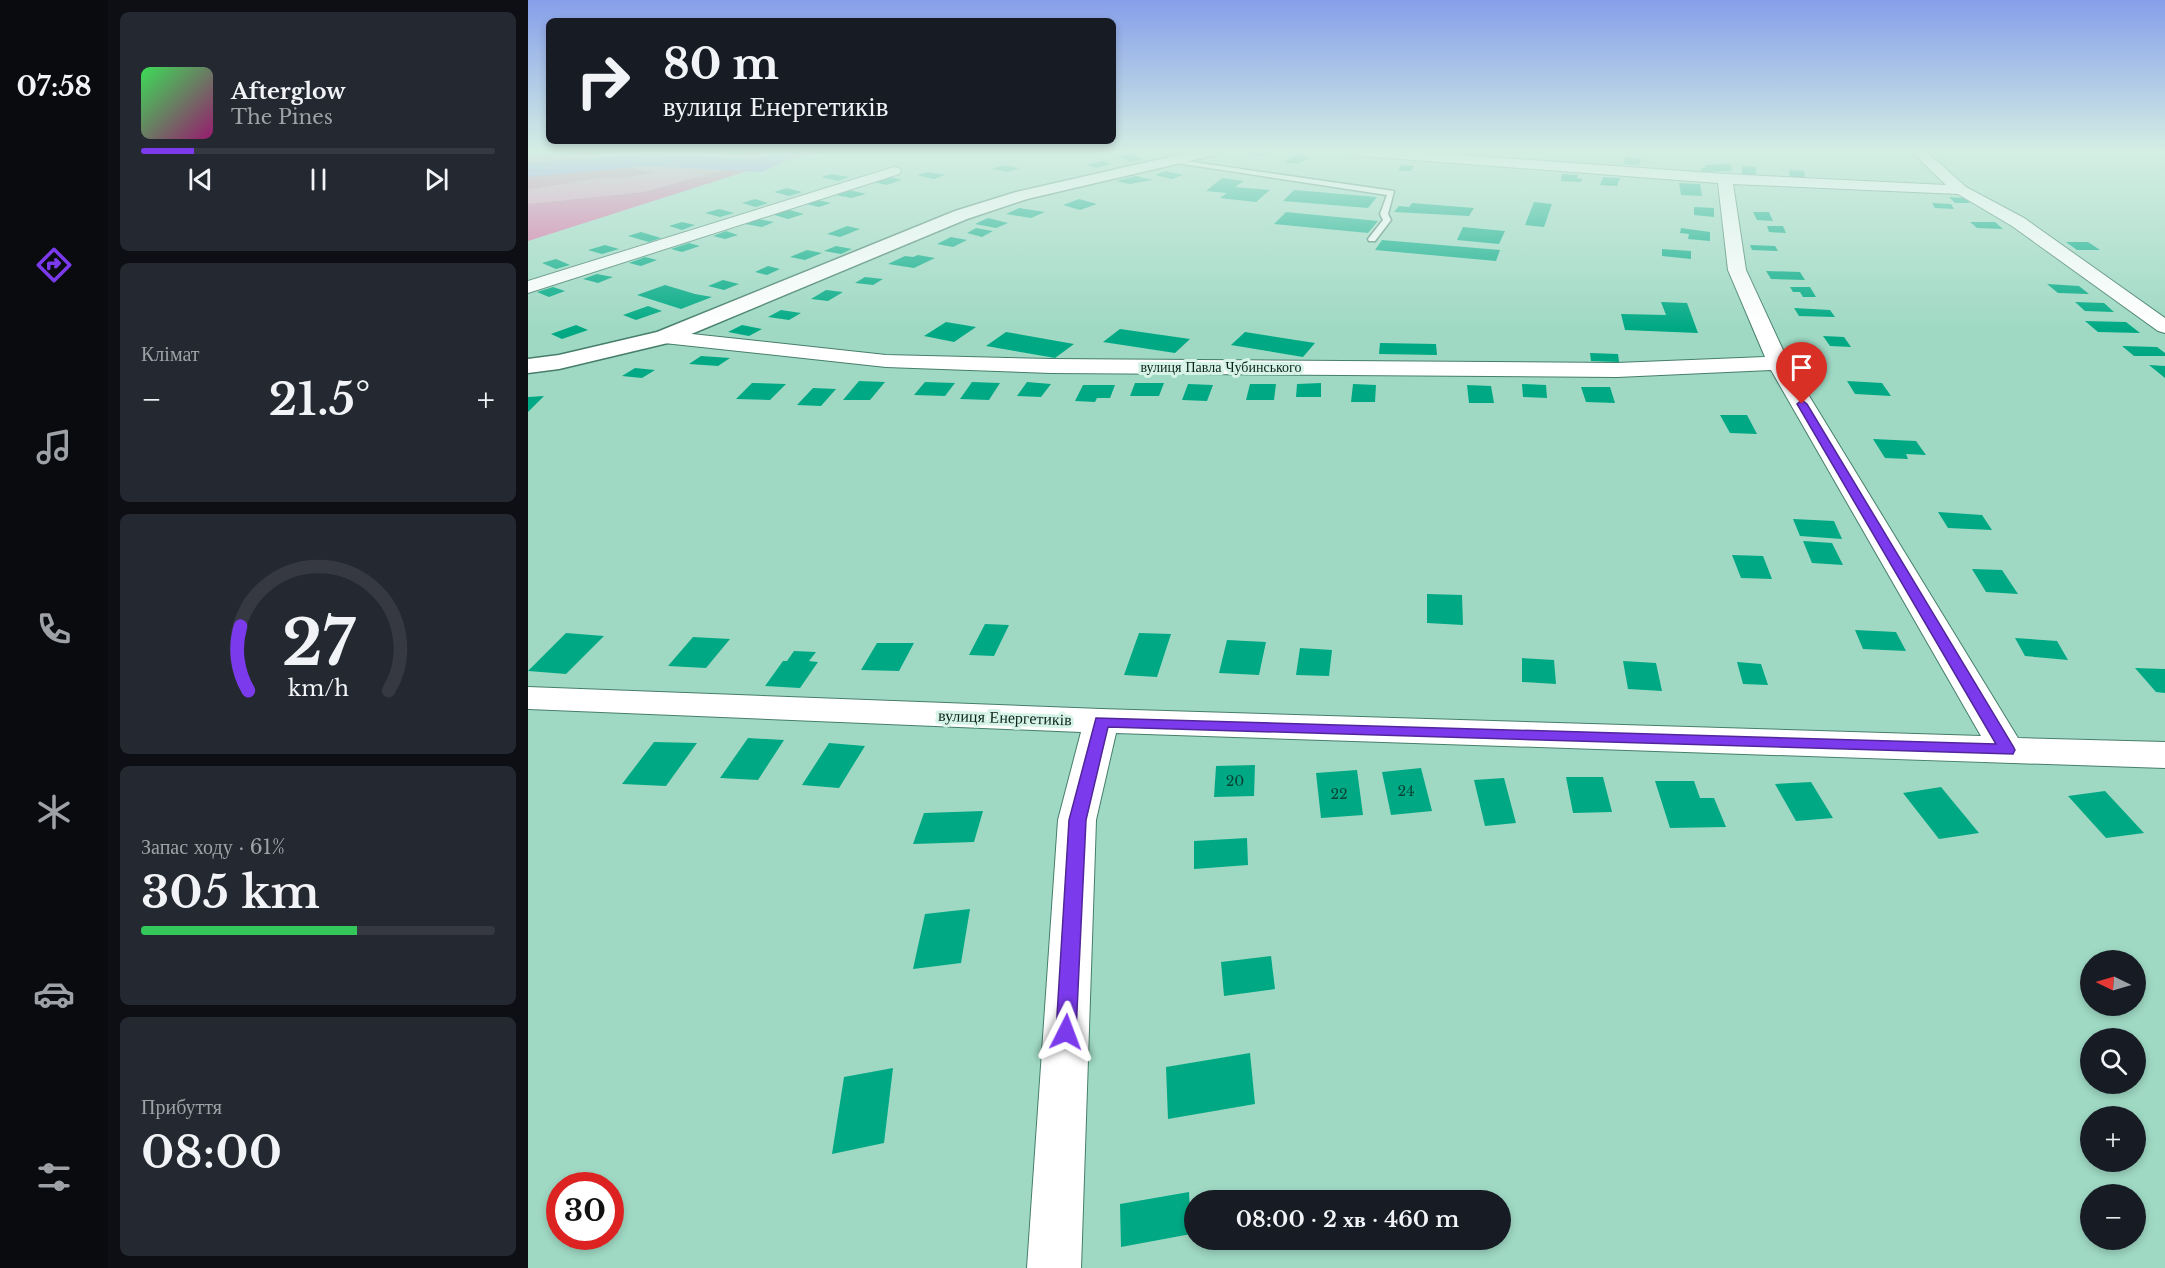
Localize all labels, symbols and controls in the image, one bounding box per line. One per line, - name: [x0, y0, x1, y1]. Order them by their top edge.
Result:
- text: 80 m: [663, 38, 779, 90]
- icon: right: [564, 42, 642, 120]
- text: 07:58: [16, 70, 92, 103]
- text: Afterglow: [231, 78, 346, 105]
- text: вулиця Енергетиків: [663, 90, 888, 123]
- text: The Pines: [231, 105, 333, 129]
- icon: previous: [184, 163, 217, 196]
- icon: pause: [302, 163, 335, 196]
- icon: next: [420, 163, 453, 196]
- icon: directions: [33, 244, 75, 286]
- text: Клімат: [141, 342, 200, 366]
- pin: [1776, 342, 1827, 404]
- icon: arrive: [1785, 351, 1818, 384]
- street label: вулиця Павла Чубинського: [1140, 358, 1302, 376]
- text: 21.5°: [268, 371, 370, 427]
- text: −: [141, 379, 162, 420]
- text: +: [477, 379, 495, 420]
- icon: music: [33, 426, 75, 468]
- text: 27: [282, 604, 355, 682]
- icon: phone: [33, 608, 75, 650]
- text: km/h: [288, 675, 349, 702]
- street label: вулиця Енергетиків: [938, 705, 1073, 729]
- house number: 20: [1226, 772, 1244, 790]
- house number: 24: [1398, 782, 1414, 800]
- house number: 22: [1330, 785, 1348, 803]
- icon: climate: [33, 791, 75, 833]
- text: Запас ходу · 61%: [141, 835, 285, 859]
- text: 305 km: [141, 864, 320, 920]
- north arrow: [2080, 950, 2146, 1016]
- map controls: [2080, 950, 2146, 1250]
- icon: car: [33, 973, 75, 1015]
- position arrow: [1034, 1000, 1098, 1064]
- button: search: [2080, 1028, 2146, 1094]
- text: Прибуття: [141, 1095, 222, 1119]
- button: +: [2080, 1106, 2146, 1172]
- text: 08:00: [141, 1124, 282, 1180]
- icon: filters: [33, 1156, 75, 1198]
- speed limit sign: 30: [546, 1172, 624, 1250]
- button: −: [2080, 1184, 2146, 1250]
- text: 08:00 · 2 хв · 460 m: [1236, 1206, 1459, 1233]

